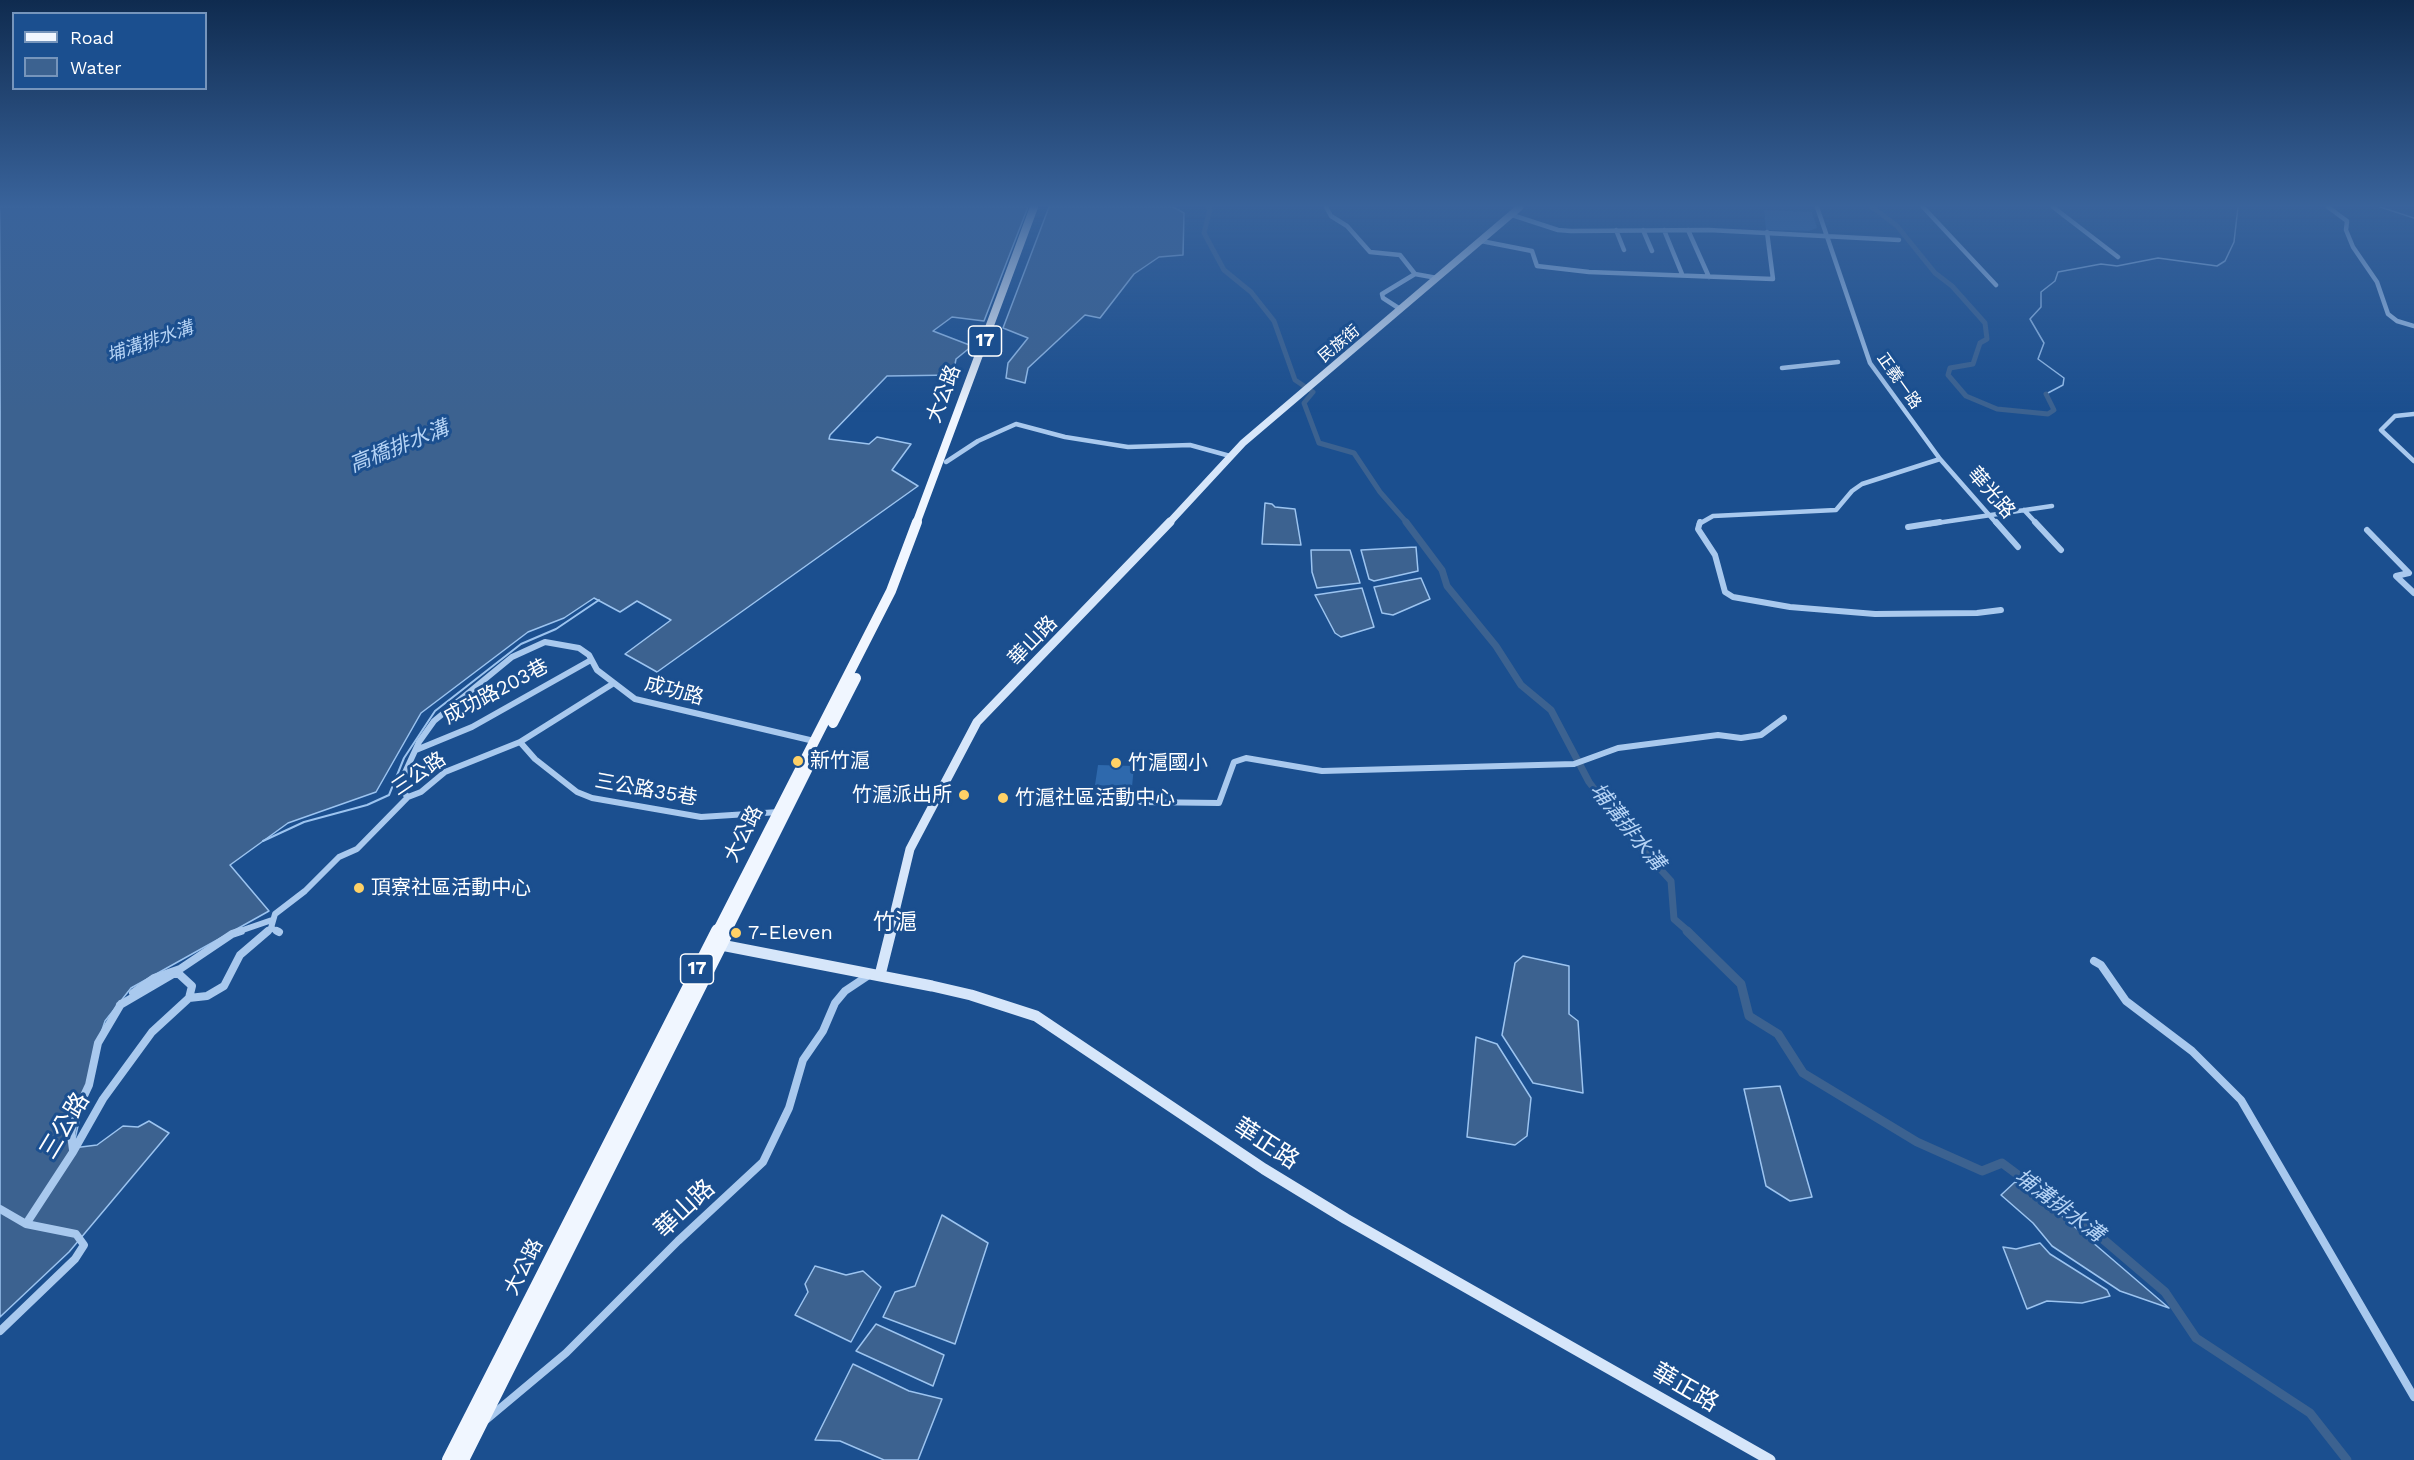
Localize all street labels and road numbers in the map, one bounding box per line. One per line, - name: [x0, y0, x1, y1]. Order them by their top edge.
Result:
- street label: 民族街: [1314, 321, 1364, 367]
- road number: 17: [968, 326, 1002, 356]
- street label: 正義一路: [1873, 349, 1925, 413]
- street label: 大公路: [922, 362, 966, 426]
- street label: 華光路: [1962, 462, 2020, 524]
- street label: 華山路: [1004, 611, 1062, 671]
- street label: 成功路203巷: [439, 654, 553, 730]
- street label: 成功路: [642, 672, 706, 710]
- street label: 三公路: [387, 747, 451, 801]
- street label: 三公路35巷: [593, 769, 699, 811]
- street label: 大公路: [720, 802, 768, 866]
- road number: 17: [680, 954, 714, 984]
- street label: 三公路: [34, 1088, 96, 1164]
- street label: 華正路: [1228, 1112, 1304, 1176]
- street label: 華山路: [649, 1174, 721, 1244]
- street label: 大公路: [500, 1235, 548, 1299]
- street label: 華正路: [1647, 1358, 1723, 1418]

